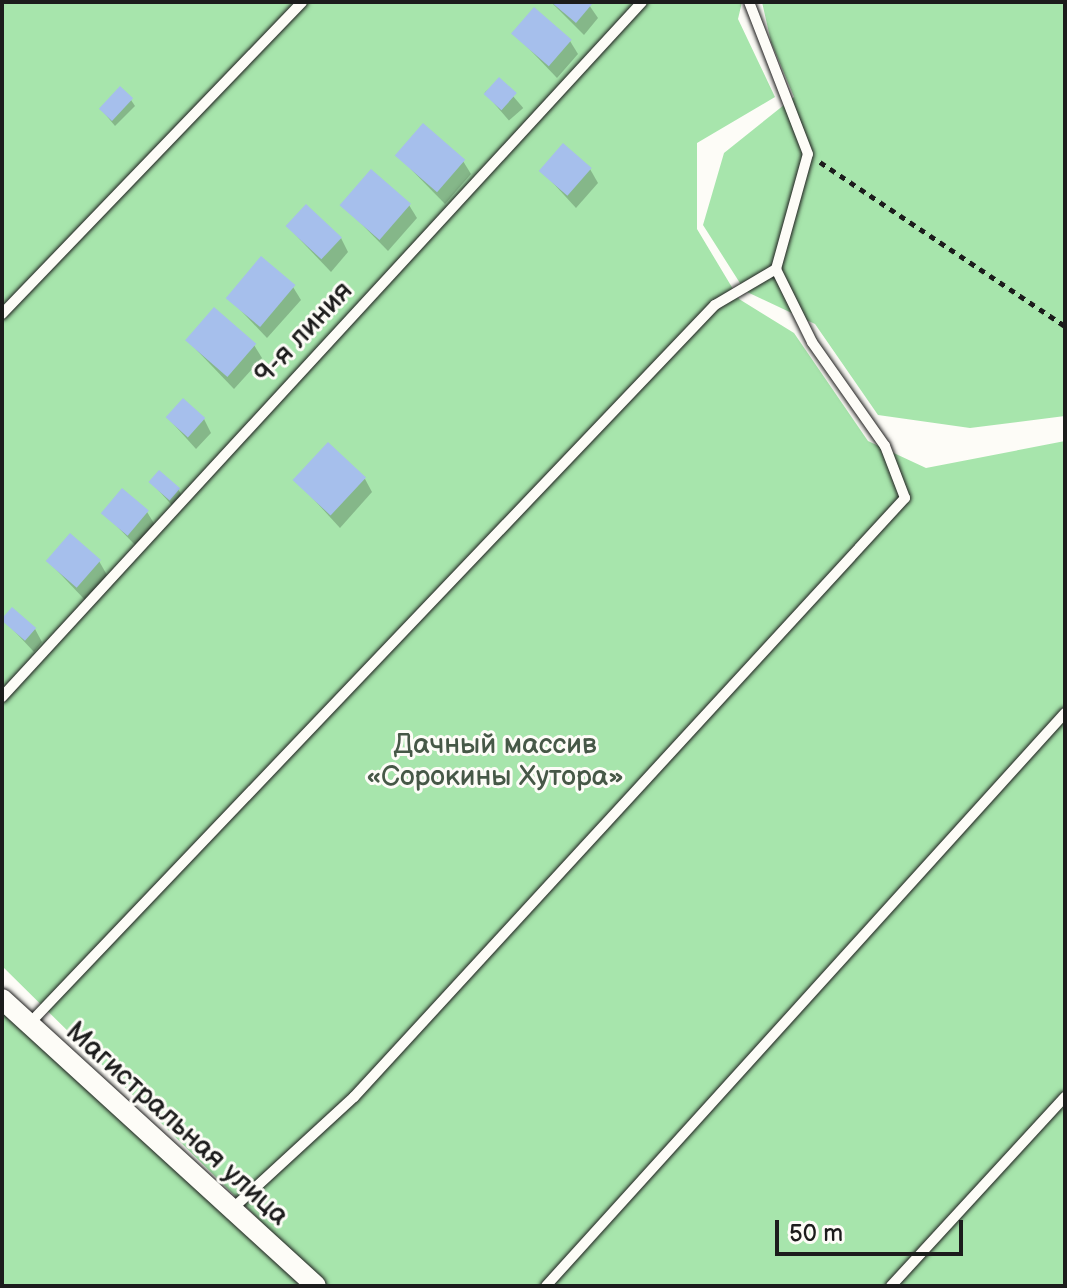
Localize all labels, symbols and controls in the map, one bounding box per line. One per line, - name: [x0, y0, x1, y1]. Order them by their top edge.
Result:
- street label: 9-я линия: [248, 275, 360, 391]
- park label: Дачный массив «Сорокины Хутора»: [366, 728, 624, 794]
- street label: Магистральная улица: [59, 1015, 295, 1233]
- scale bar: [779, 1204, 967, 1254]
- text: 50 m: [789, 1219, 843, 1248]

